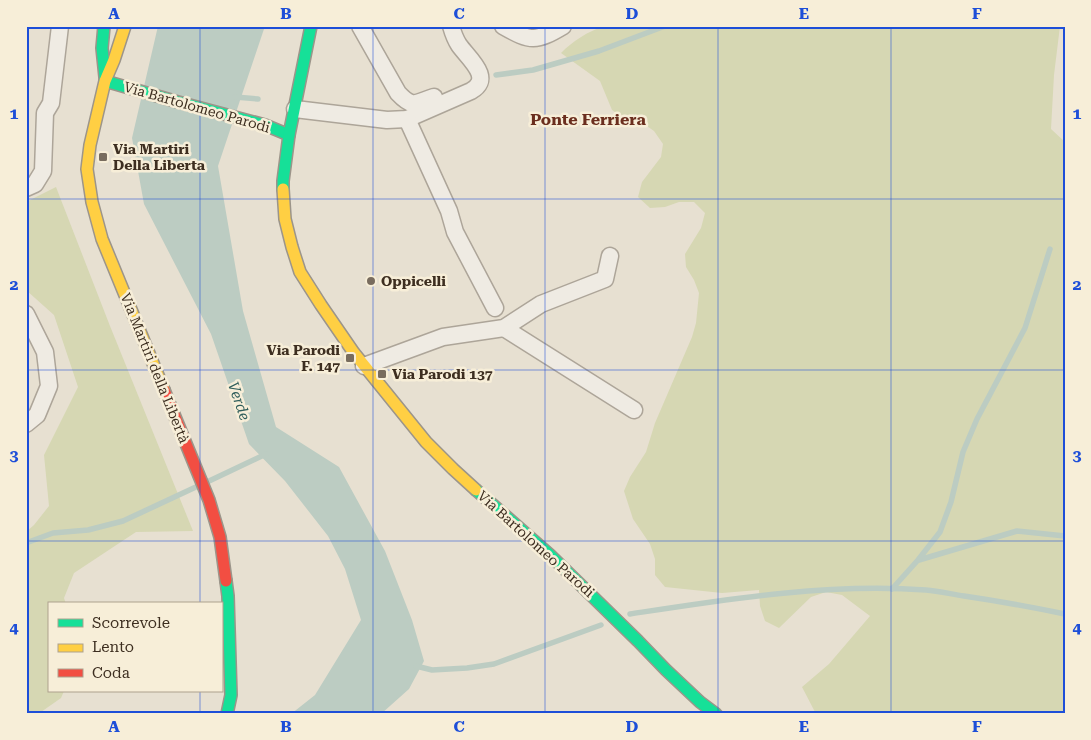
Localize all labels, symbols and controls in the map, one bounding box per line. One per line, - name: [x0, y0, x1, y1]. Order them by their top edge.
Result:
- text: A: [108, 4, 120, 23]
- text: B: [280, 4, 292, 23]
- text: C: [453, 4, 465, 23]
- text: D: [626, 4, 639, 23]
- text: E: [799, 4, 809, 23]
- text: F: [972, 4, 982, 23]
- street label: Via Bartolomeo Parodi: [122, 78, 272, 136]
- text: 1: [10, 104, 19, 123]
- text: 1: [1073, 104, 1082, 123]
- district label: Ponte Ferriera: [530, 110, 646, 129]
- place label: Via Martiri Della Liberta: [113, 141, 206, 173]
- marker: Via Martiri Della Liberta: [97, 151, 109, 163]
- place label: Oppicelli: [381, 273, 446, 289]
- text: 2: [10, 275, 19, 294]
- marker: Oppicelli: [365, 275, 377, 287]
- text: 2: [1073, 275, 1082, 294]
- street label: Via Martiri della Libertà: [118, 291, 193, 446]
- place label: Via Parodi F. 147: [267, 342, 340, 374]
- marker: Via Parodi F. 147: [344, 352, 356, 364]
- place label: Via Parodi 137: [392, 366, 493, 382]
- marker: Via Parodi 137: [376, 368, 388, 380]
- water label: Verde: [224, 379, 254, 423]
- text: 3: [10, 446, 19, 465]
- text: 3: [1073, 446, 1082, 465]
- street label: Via Bartolomeo Parodi: [474, 487, 598, 601]
- legend: [48, 602, 222, 692]
- text: Scorrevole: [92, 614, 170, 632]
- text: 4: [10, 618, 19, 637]
- text: 4: [1073, 618, 1082, 637]
- text: Lento: [92, 638, 134, 656]
- text: Coda: [92, 664, 130, 682]
- text: A: [108, 717, 120, 736]
- text: B: [280, 717, 292, 736]
- text: C: [453, 717, 465, 736]
- text: D: [626, 717, 639, 736]
- text: E: [799, 717, 809, 736]
- text: F: [972, 717, 982, 736]

